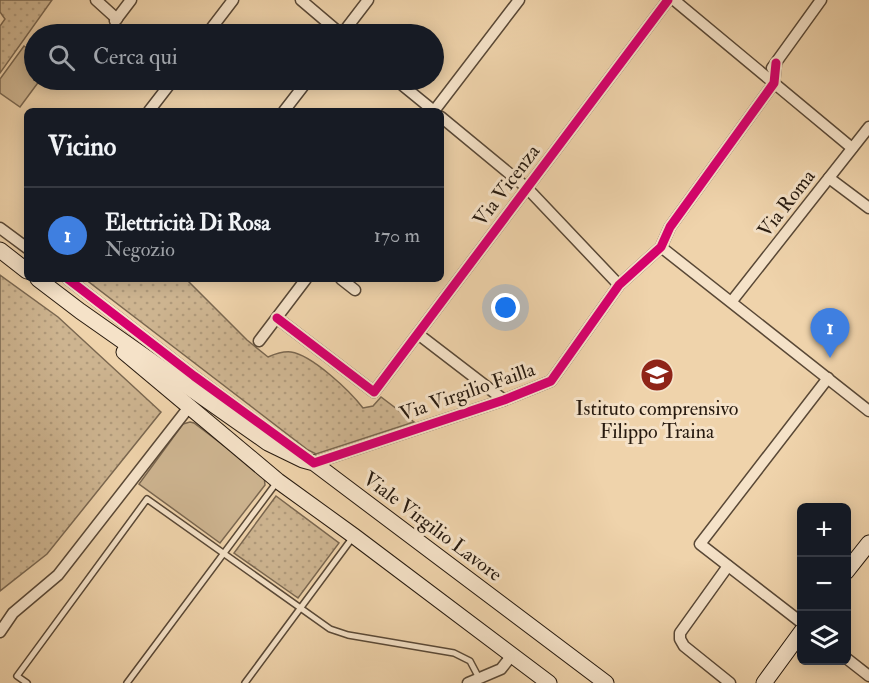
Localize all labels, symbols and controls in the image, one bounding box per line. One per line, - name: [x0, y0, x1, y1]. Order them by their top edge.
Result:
- search box: [24, 24, 444, 90]
- icon: search: [45, 41, 78, 74]
- text: Cerca qui: [93, 43, 178, 71]
- text: Vicino: [48, 131, 116, 163]
- street label: Via Vicenza: [468, 139, 546, 231]
- street label: Via Roma: [752, 164, 821, 242]
- text: Elettricità Di Rosa: [105, 209, 270, 237]
- text: 1: [64, 223, 71, 248]
- text: 170 m: [374, 223, 420, 248]
- text: Negozio: [105, 237, 175, 262]
- your location: [491, 293, 520, 322]
- pin: 1: [810, 308, 850, 358]
- street label: Via Virgilio Failla: [396, 356, 539, 426]
- school or university icon: Istituto comprensivo Filippo Traina: [639, 357, 675, 393]
- place label: Istituto comprensivo Filippo Traina: [575, 396, 739, 445]
- street label: Viale Virgilio Lavore: [358, 466, 507, 587]
- map controls: [797, 503, 851, 665]
- button: +: [797, 503, 851, 557]
- button: −: [797, 557, 851, 611]
- button: layers: [797, 611, 851, 665]

